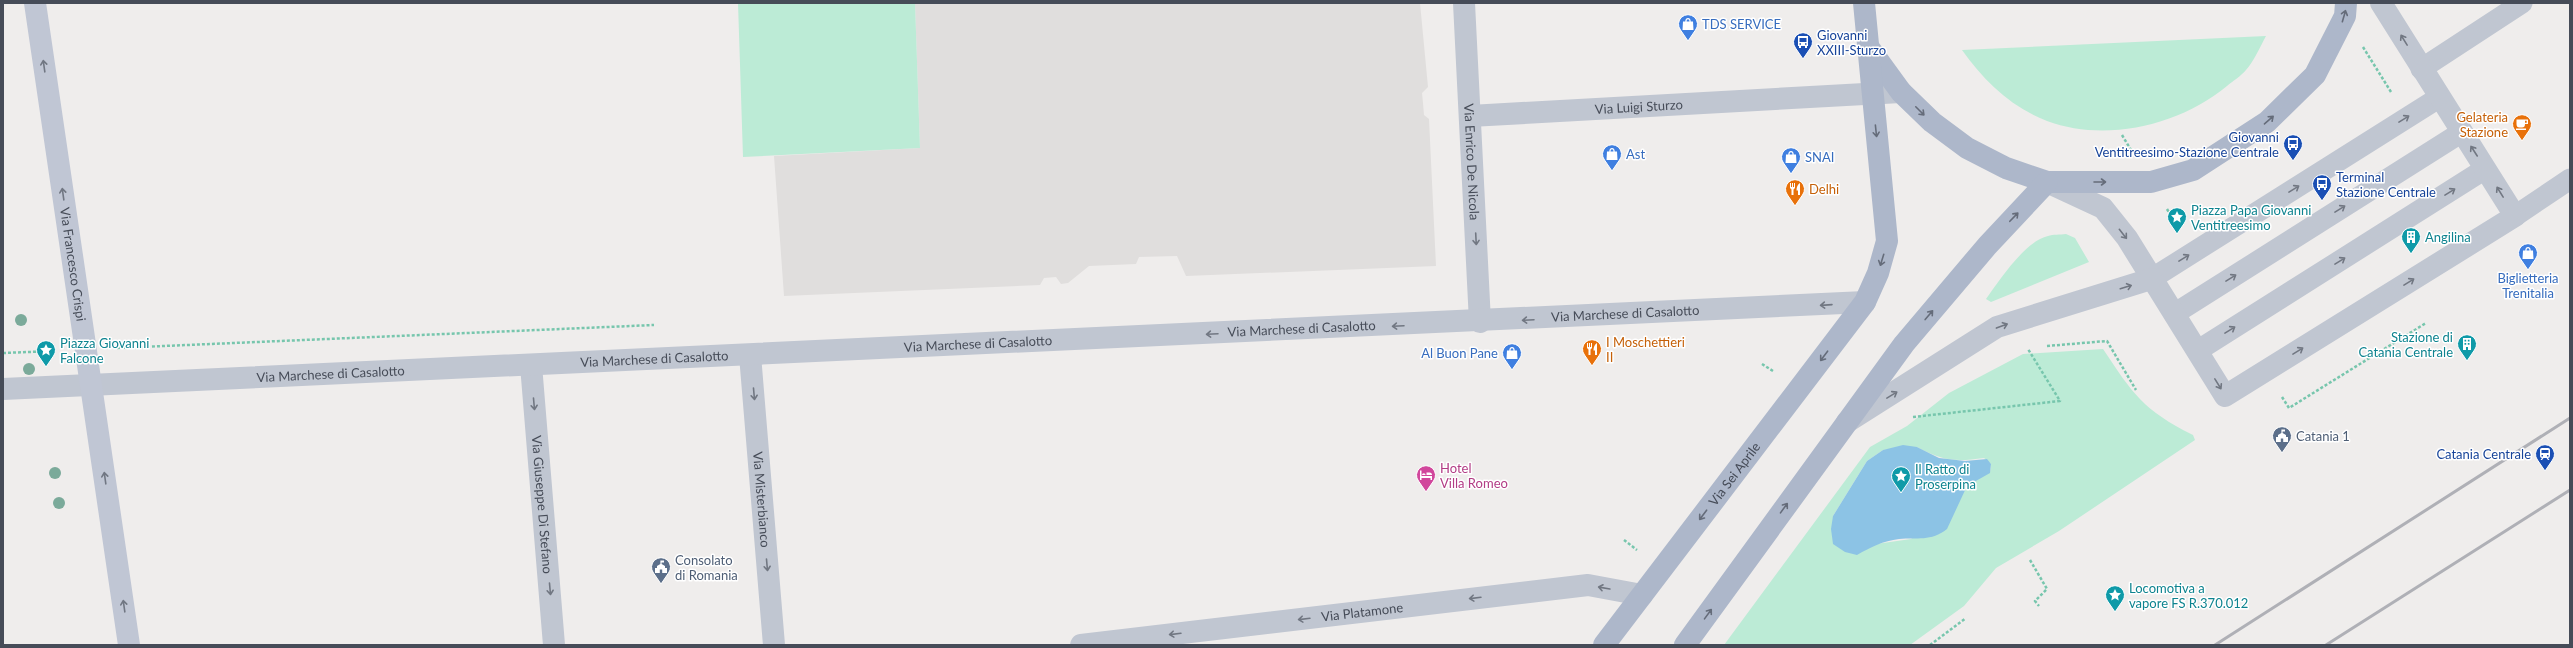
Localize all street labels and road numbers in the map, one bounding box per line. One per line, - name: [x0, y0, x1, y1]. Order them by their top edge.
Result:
- street label: Via Luigi Sturzo: [1594, 96, 1683, 117]
- street label: Via Enrico De Nicola: [1461, 103, 1483, 221]
- street label: Via Francesco Crispi: [57, 206, 89, 322]
- street label: Via Marchese di Casalotto: [1551, 302, 1700, 325]
- street label: Via Marchese di Casalotto: [1227, 317, 1376, 340]
- street label: Via Marchese di Casalotto: [903, 332, 1052, 355]
- street label: Via Marchese di Casalotto: [580, 347, 729, 370]
- street label: Via Marchese di Casalotto: [256, 362, 405, 385]
- street label: Via Giuseppe Di Stefano: [529, 435, 556, 574]
- street label: Via Sei Aprile: [1705, 439, 1764, 509]
- street label: Via Misterbianco: [750, 451, 774, 548]
- street label: Via Platamone: [1320, 599, 1404, 625]

